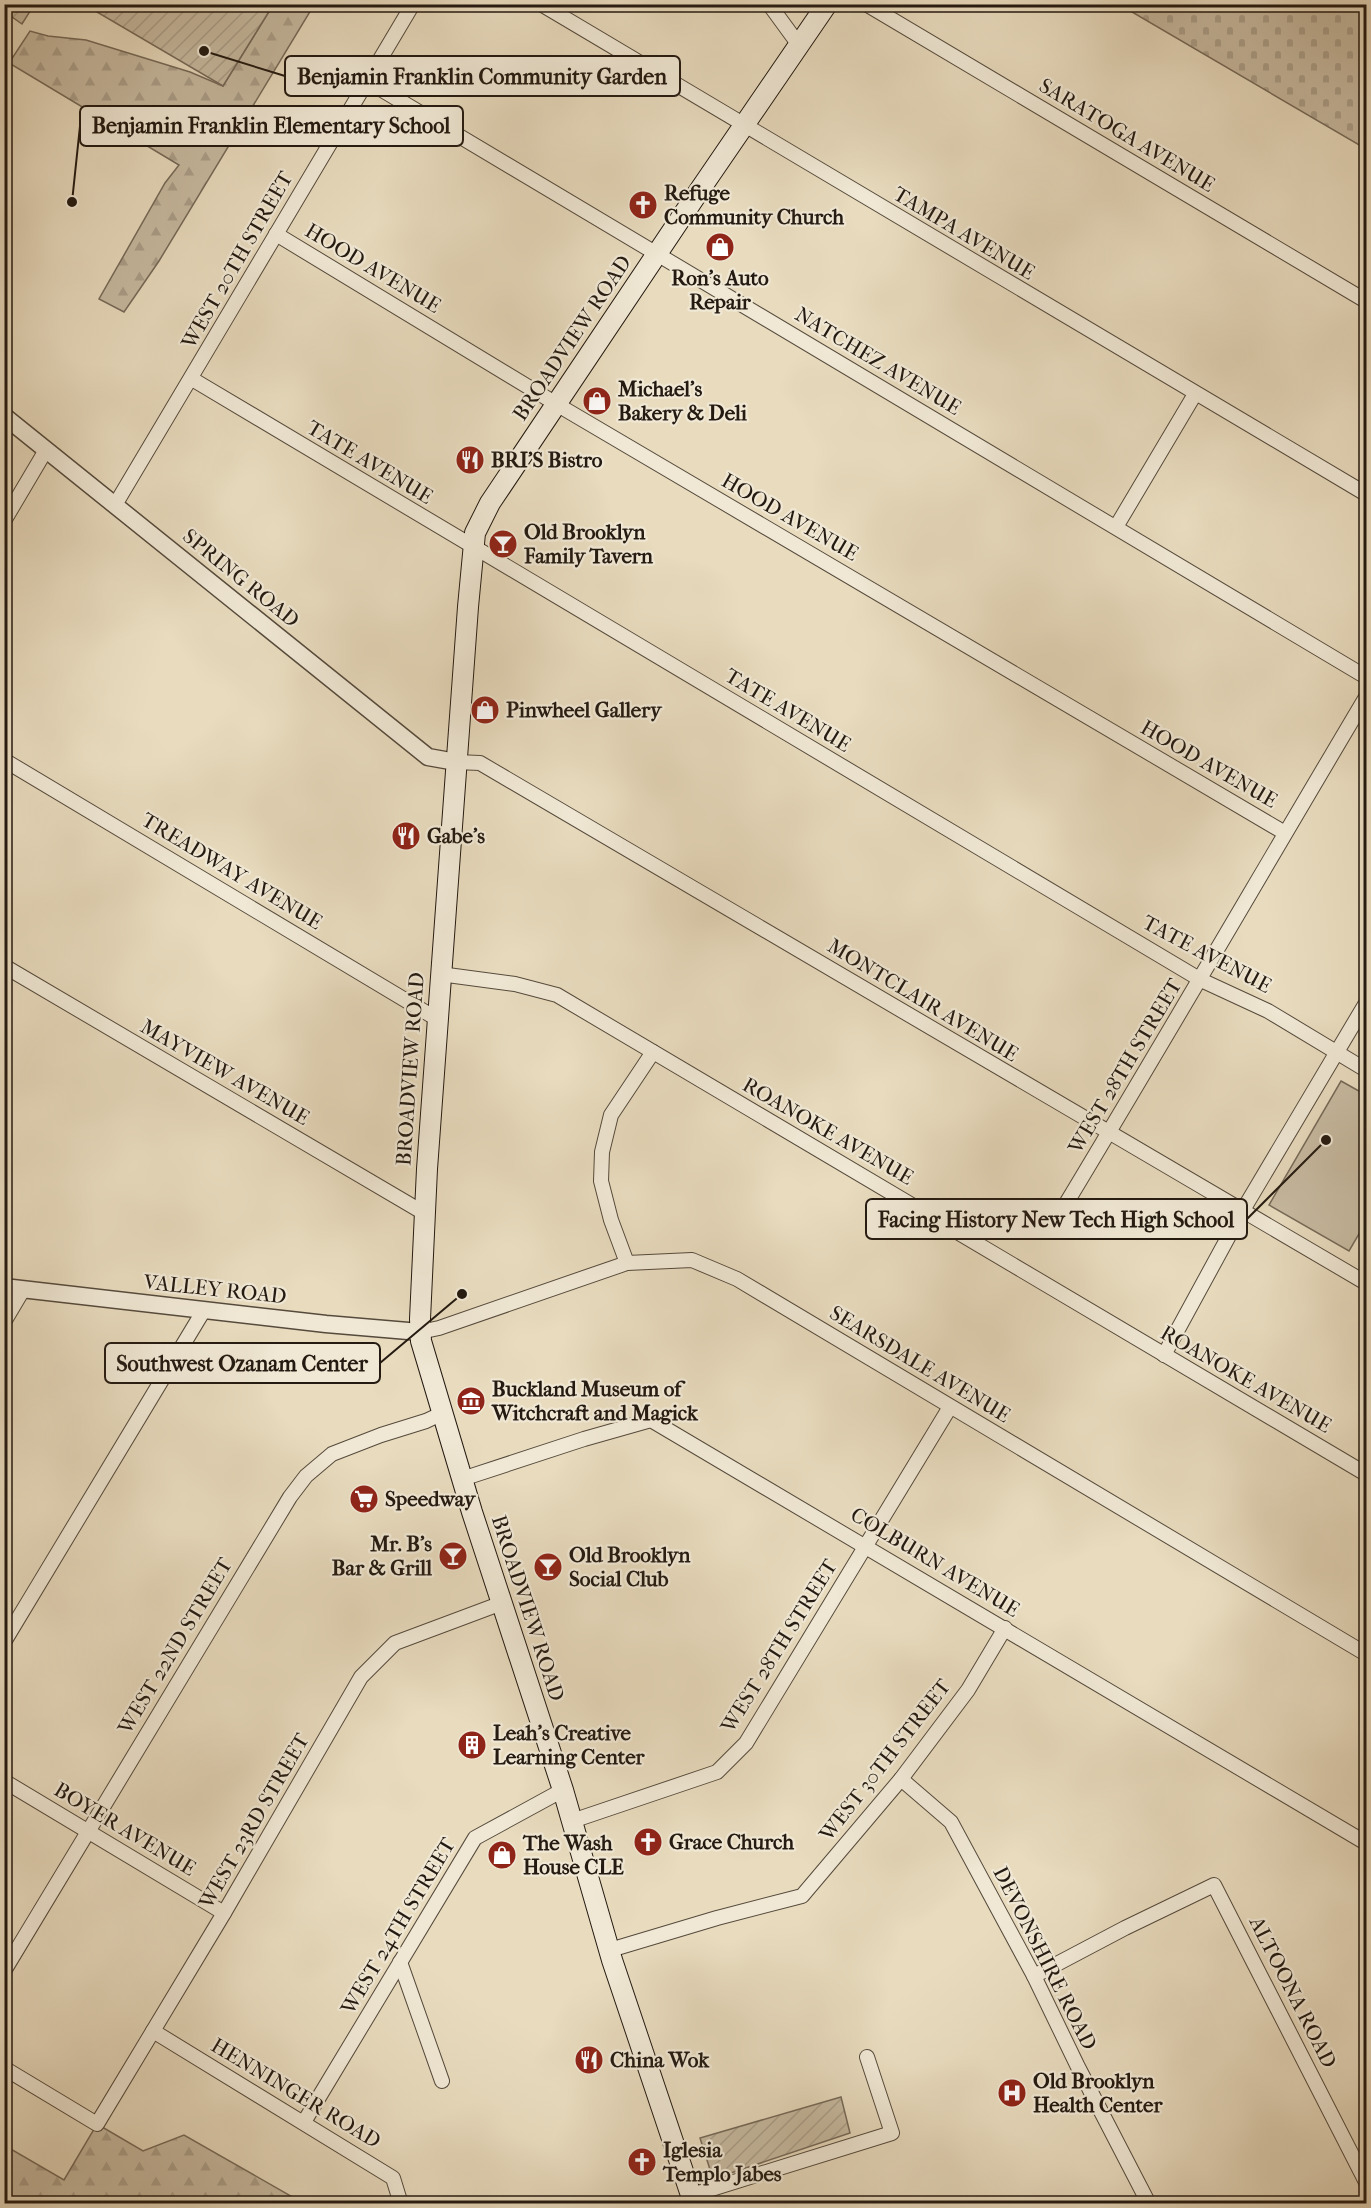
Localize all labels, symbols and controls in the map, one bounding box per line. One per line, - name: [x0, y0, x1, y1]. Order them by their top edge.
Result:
- callout: Benjamin Franklin Community Garden: [285, 56, 680, 96]
- text: Benjamin Franklin Community Garden: [297, 64, 667, 90]
- street label: SARATOGA AVENUE: [1035, 73, 1219, 197]
- callout: Benjamin Franklin Elementary School: [80, 106, 463, 146]
- text: Benjamin Franklin Elementary School: [92, 113, 451, 139]
- street label: WEST 20TH STREET: [176, 166, 298, 354]
- place label: Refuge Community Church: [664, 181, 844, 229]
- street label: TAMPA AVENUE: [889, 181, 1039, 285]
- church icon: Refuge Community Church: [627, 189, 659, 221]
- street label: HOOD AVENUE: [301, 218, 445, 318]
- shop icon: Ron's Auto Repair: [704, 231, 736, 263]
- street label: BROADVIEW ROAD: [508, 251, 636, 425]
- place label: Ron's Auto Repair: [671, 266, 769, 314]
- street label: NATCHEZ AVENUE: [791, 302, 965, 420]
- place label: Michael's Bakery & Deli: [617, 377, 748, 425]
- shop icon: Michael's Bakery & Deli: [581, 385, 613, 417]
- street label: TATE AVENUE: [303, 415, 437, 509]
- restaurant icon: BRI'S Bistro: [454, 444, 486, 476]
- place label: BRI'S Bistro: [491, 448, 603, 472]
- street label: HOOD AVENUE: [717, 468, 863, 566]
- place label: Old Brooklyn Family Tavern: [523, 520, 654, 568]
- street label: SPRING ROAD: [178, 524, 304, 632]
- bar icon: Old Brooklyn Family Tavern: [487, 528, 519, 560]
- street label: TATE AVENUE: [721, 663, 855, 757]
- shop icon: Pinwheel Gallery: [469, 694, 501, 726]
- place label: Pinwheel Gallery: [506, 698, 663, 722]
- street label: HOOD AVENUE: [1136, 715, 1282, 813]
- street label: TREADWAY AVENUE: [137, 808, 327, 935]
- restaurant icon: Gabe's: [390, 820, 422, 852]
- place label: Gabe's: [427, 824, 485, 848]
- street label: TATE AVENUE: [1139, 910, 1276, 998]
- street label: MONTCLAIR AVENUE: [823, 934, 1023, 1067]
- street label: BROADVIEW ROAD: [391, 971, 429, 1167]
- street label: WEST 28TH STREET: [1063, 974, 1187, 1159]
- street label: MAYVIEW AVENUE: [136, 1014, 314, 1130]
- street label: ROANOKE AVENUE: [738, 1072, 918, 1190]
- callout: Facing History New Tech High School: [866, 1199, 1247, 1239]
- text: Facing History New Tech High School: [877, 1207, 1235, 1233]
- street label: VALLEY ROAD: [141, 1269, 288, 1308]
- street label: SEARSDALE AVENUE: [825, 1301, 1015, 1428]
- street label: ROANOKE AVENUE: [1156, 1320, 1336, 1438]
- callout: Southwest Ozanam Center: [105, 1343, 380, 1383]
- text: Southwest Ozanam Center: [116, 1351, 368, 1377]
- place label: Buckland Museum of Witchcraft and Magick: [491, 1377, 699, 1425]
- museum icon: Buckland Museum of Witchcraft and Magick: [455, 1385, 487, 1417]
- supermarket icon: Speedway: [348, 1483, 380, 1515]
- place label: Speedway: [385, 1487, 477, 1511]
- street label: COLBURN AVENUE: [846, 1502, 1024, 1622]
- street label: BROADVIEW ROAD: [487, 1512, 569, 1704]
- place label: Mr. B's Bar & Grill: [332, 1532, 432, 1580]
- bar icon: Mr. B's Bar & Grill: [437, 1540, 469, 1572]
- place label: Old Brooklyn Social Club: [569, 1543, 691, 1591]
- bar icon: Old Brooklyn Social Club: [532, 1551, 564, 1583]
- street label: WEST 22ND STREET: [112, 1553, 237, 1739]
- street label: WEST 28TH STREET: [715, 1554, 842, 1738]
- street label: WEST 30TH STREET: [814, 1674, 956, 1846]
- place label: Leah's Creative Learning Center: [493, 1721, 646, 1769]
- street label: WEST 23RD STREET: [194, 1728, 314, 1914]
- building icon: Leah's Creative Learning Center: [456, 1729, 488, 1761]
- street label: BOYER AVENUE: [50, 1777, 200, 1881]
- church icon: Grace Church: [632, 1826, 664, 1858]
- place label: Grace Church: [669, 1830, 794, 1854]
- place label: The Wash House CLE: [522, 1831, 624, 1879]
- street label: WEST 24TH STREET: [335, 1833, 461, 2019]
- shop icon: The Wash House CLE: [486, 1839, 518, 1871]
- street label: DEVONSHIRE ROAD: [988, 1862, 1102, 2054]
- street label: ALTOONA ROAD: [1244, 1911, 1342, 2072]
- street label: HENNINGER ROAD: [207, 2033, 385, 2153]
- restaurant icon: China Wok: [573, 2044, 605, 2076]
- place label: China Wok: [610, 2048, 710, 2072]
- place label: Old Brooklyn Health Center: [1033, 2069, 1163, 2117]
- hospital icon: Old Brooklyn Health Center: [996, 2077, 1028, 2109]
- place label: Iglesia Templo Jabes: [662, 2138, 782, 2186]
- church icon: Iglesia Templo Jabes: [626, 2146, 658, 2178]

